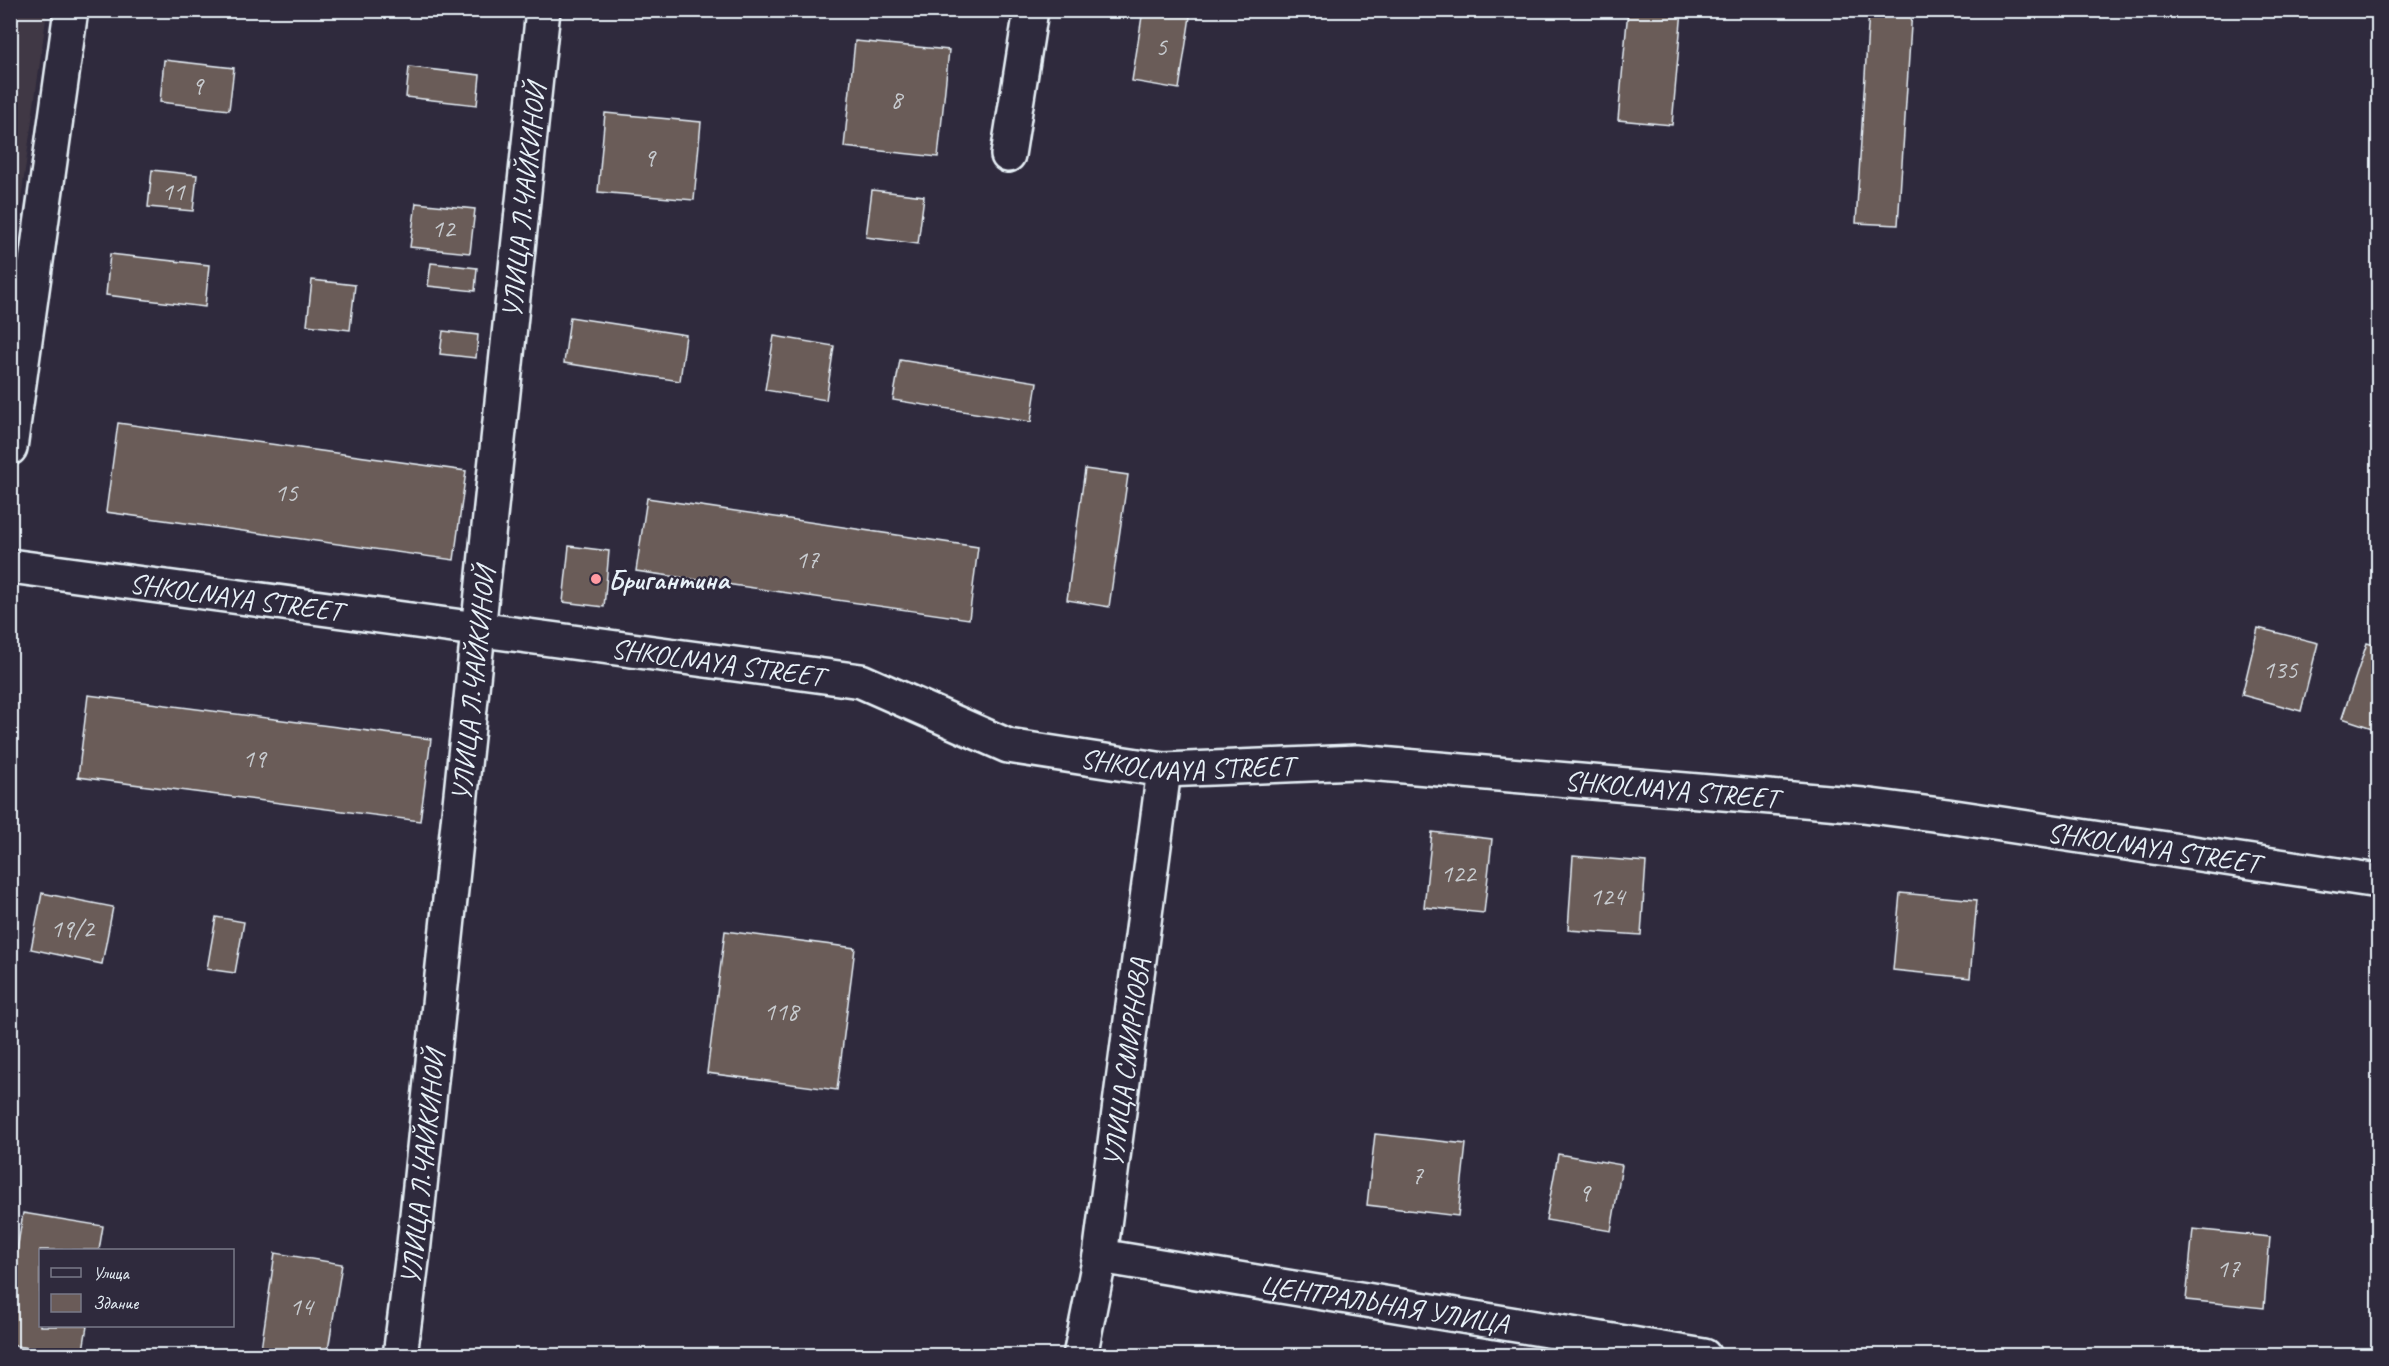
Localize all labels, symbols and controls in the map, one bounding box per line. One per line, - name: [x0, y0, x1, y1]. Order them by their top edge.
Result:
- house number: 5: [1155, 30, 1168, 63]
- house number: 9: [191, 69, 205, 102]
- street label: УЛИЦА Л.ЧАЙКИНОЙ: [493, 77, 553, 320]
- house number: 8: [890, 83, 904, 116]
- house number: 9: [643, 141, 657, 174]
- house number: 11: [161, 175, 186, 208]
- house number: 12: [431, 212, 457, 245]
- house number: 15: [274, 476, 299, 509]
- house number: 17: [795, 543, 820, 576]
- street label: УЛИЦА Л.ЧАЙКИНОЙ: [443, 561, 503, 803]
- place label: Бригантина: [608, 562, 731, 597]
- street label: SHKOLNAYA STREET: [128, 565, 350, 629]
- marker: Бригантина: [589, 572, 603, 586]
- street label: SHKOLNAYA STREET: [609, 630, 832, 694]
- house number: 135: [2262, 653, 2299, 686]
- street label: SHKOLNAYA STREET: [1078, 740, 1300, 788]
- house number: 19: [242, 742, 268, 775]
- street label: SHKOLNAYA STREET: [1563, 762, 1786, 816]
- street label: SHKOLNAYA STREET: [2045, 814, 2268, 881]
- house number: 122: [1440, 857, 1478, 890]
- house number: 124: [1589, 880, 1627, 913]
- house number: 19/2: [50, 912, 96, 945]
- street label: УЛИЦА СМИРНОВА: [1094, 955, 1157, 1169]
- house number: 118: [763, 995, 801, 1028]
- street label: УЛИЦА Л.ЧАЙКИНОЙ: [392, 1044, 452, 1287]
- house number: 7: [1411, 1159, 1424, 1192]
- house number: 9: [1578, 1176, 1592, 1209]
- legend: [39, 1249, 234, 1327]
- house number: 17: [2216, 1252, 2241, 1285]
- text: Улица: [93, 1262, 130, 1284]
- street label: ЦЕНТРАЛЬНАЯ УЛИЦА: [1257, 1265, 1513, 1341]
- house number: 14: [289, 1290, 315, 1323]
- text: Здание: [93, 1292, 139, 1314]

